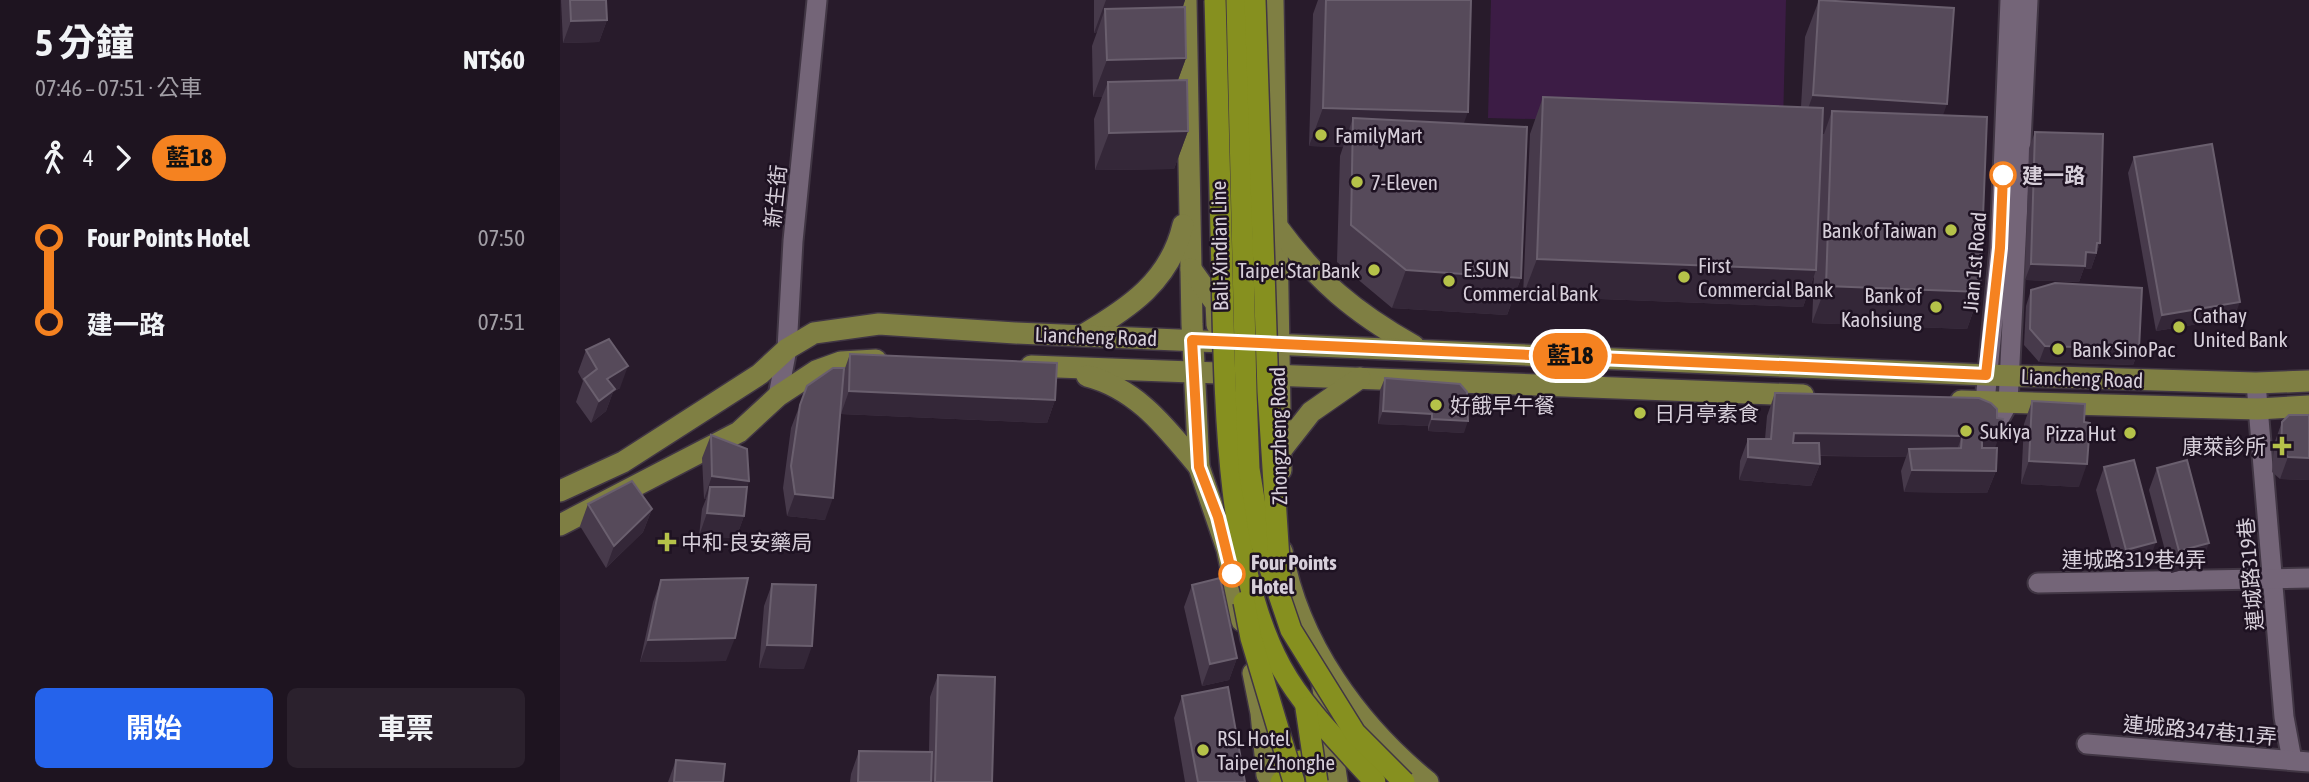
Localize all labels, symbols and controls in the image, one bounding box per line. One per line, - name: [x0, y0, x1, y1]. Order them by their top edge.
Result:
- text: 5 分鐘: [35, 21, 134, 64]
- text: NT$60: [463, 45, 525, 75]
- text: 07:46 – 07:51 · 公車: [35, 75, 202, 101]
- place label: FamilyMart: [1335, 123, 1423, 147]
- marker: FamilyMart: [1313, 127, 1329, 143]
- icon: walk: [35, 139, 73, 177]
- icon: forward: [104, 139, 142, 177]
- text: 藍18: [166, 144, 212, 171]
- text: 4: [83, 145, 94, 171]
- marker: 建一路: [1990, 162, 2016, 188]
- street label: 新生街: [760, 163, 790, 229]
- place label: 建一路: [2022, 163, 2085, 187]
- place label: 7-Eleven: [1371, 170, 1438, 194]
- marker: 7-Eleven: [1349, 174, 1365, 190]
- street label: Bali-Xindian Line: [1206, 181, 1232, 311]
- street label: Jian 1st Road: [1958, 211, 1990, 313]
- place label: Bank of Taiwan: [1822, 218, 1937, 242]
- marker: Bank of Taiwan: [1943, 222, 1959, 238]
- text: Four Points Hotel: [87, 223, 250, 253]
- text: 07:50: [478, 225, 525, 251]
- place label: First Commercial Bank: [1698, 253, 1833, 301]
- place label: E.SUN Commercial Bank: [1463, 257, 1598, 305]
- place label: Taipei Star Bank: [1238, 258, 1360, 282]
- marker: Taipei Star Bank: [1366, 262, 1382, 278]
- marker: First Commercial Bank: [1676, 269, 1692, 285]
- marker: E.SUN Commercial Bank: [1441, 273, 1457, 289]
- place label: Bank of Kaohsiung: [1841, 283, 1922, 331]
- marker: Bank of Kaohsiung: [1928, 299, 1944, 315]
- place label: Cathay United Bank: [2193, 303, 2288, 351]
- text: 07:51: [478, 309, 525, 335]
- text: 建一路: [87, 310, 165, 340]
- marker: Cathay United Bank: [2171, 319, 2187, 335]
- street label: Liancheng Road: [1034, 322, 1158, 350]
- line badge: 藍18: [1530, 333, 1610, 379]
- place label: Bank SinoPac: [2072, 337, 2175, 361]
- marker: Bank SinoPac: [2050, 341, 2066, 357]
- text: 藍18: [1547, 342, 1593, 369]
- street label: Liancheng Road: [2020, 364, 2144, 392]
- street label: Zhongzheng Road: [1265, 367, 1291, 505]
- place label: 好餓早午餐: [1450, 393, 1555, 417]
- marker: 好餓早午餐: [1428, 397, 1444, 413]
- place label: 日月亭素食: [1654, 401, 1759, 425]
- marker: 日月亭素食: [1632, 405, 1648, 421]
- place label: Sukiya: [1980, 419, 2031, 443]
- place label: Pizza Hut: [2045, 421, 2116, 445]
- marker: Sukiya: [1958, 423, 1974, 439]
- marker: Pizza Hut: [2122, 425, 2138, 441]
- place label: 康萊診所: [2182, 434, 2266, 458]
- marker: 康萊診所: [2272, 436, 2292, 456]
- street label: 連城路319巷: [2233, 516, 2267, 632]
- place label: 中和-良安藥局: [681, 530, 812, 554]
- marker: 中和-良安藥局: [659, 534, 675, 550]
- street label: 連城路319巷4弄: [2062, 547, 2206, 571]
- place label: Four Points Hotel: [1251, 550, 1337, 598]
- marker: Four Points Hotel: [1219, 561, 1245, 587]
- button: 開始: [35, 688, 273, 768]
- button: 車票: [287, 688, 525, 768]
- street label: 連城路347巷11弄: [2122, 711, 2278, 749]
- place label: RSL Hotel Taipei Zhonghe: [1217, 726, 1335, 774]
- marker: RSL Hotel Taipei Zhonghe: [1195, 742, 1211, 758]

